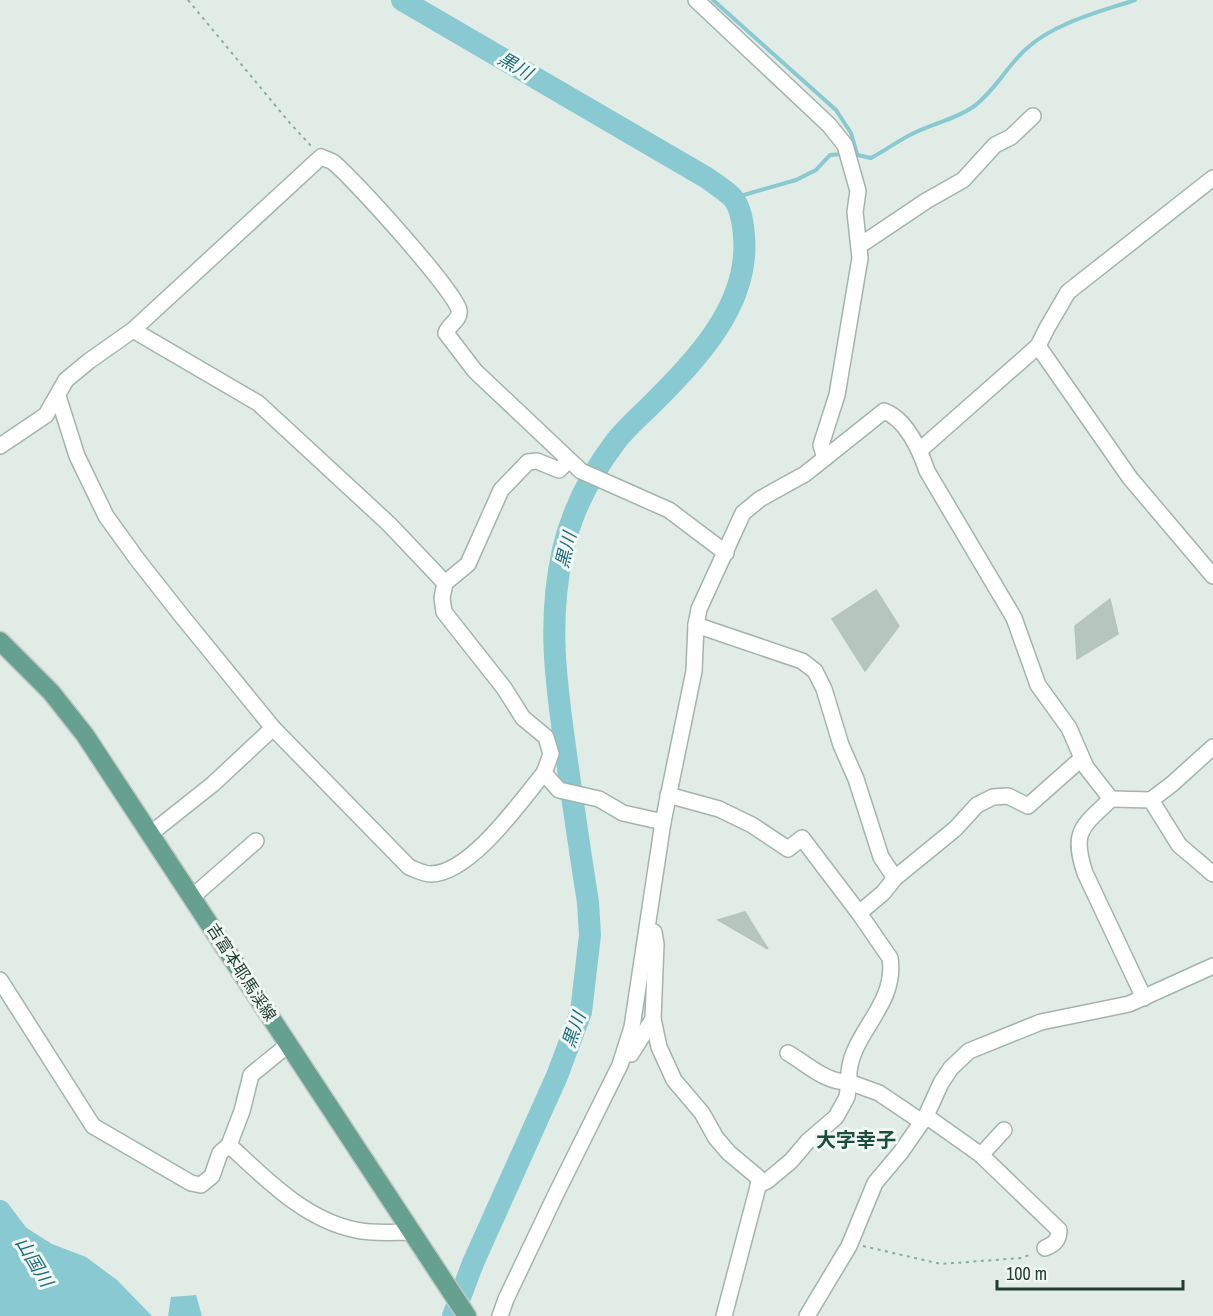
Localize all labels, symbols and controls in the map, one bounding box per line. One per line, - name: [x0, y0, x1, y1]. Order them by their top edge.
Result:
- water label: 黒川: [493, 46, 539, 86]
- water label: 黒川: [549, 527, 582, 570]
- street label: 吉富本耶馬渓線: [202, 919, 282, 1025]
- water label: 黒川: [556, 1007, 592, 1051]
- district label: 大字幸子: [816, 1126, 896, 1153]
- water label: 山国川: [10, 1232, 60, 1293]
- scale bar: [997, 1253, 1183, 1291]
- text: 100 m: [1006, 1261, 1047, 1286]

